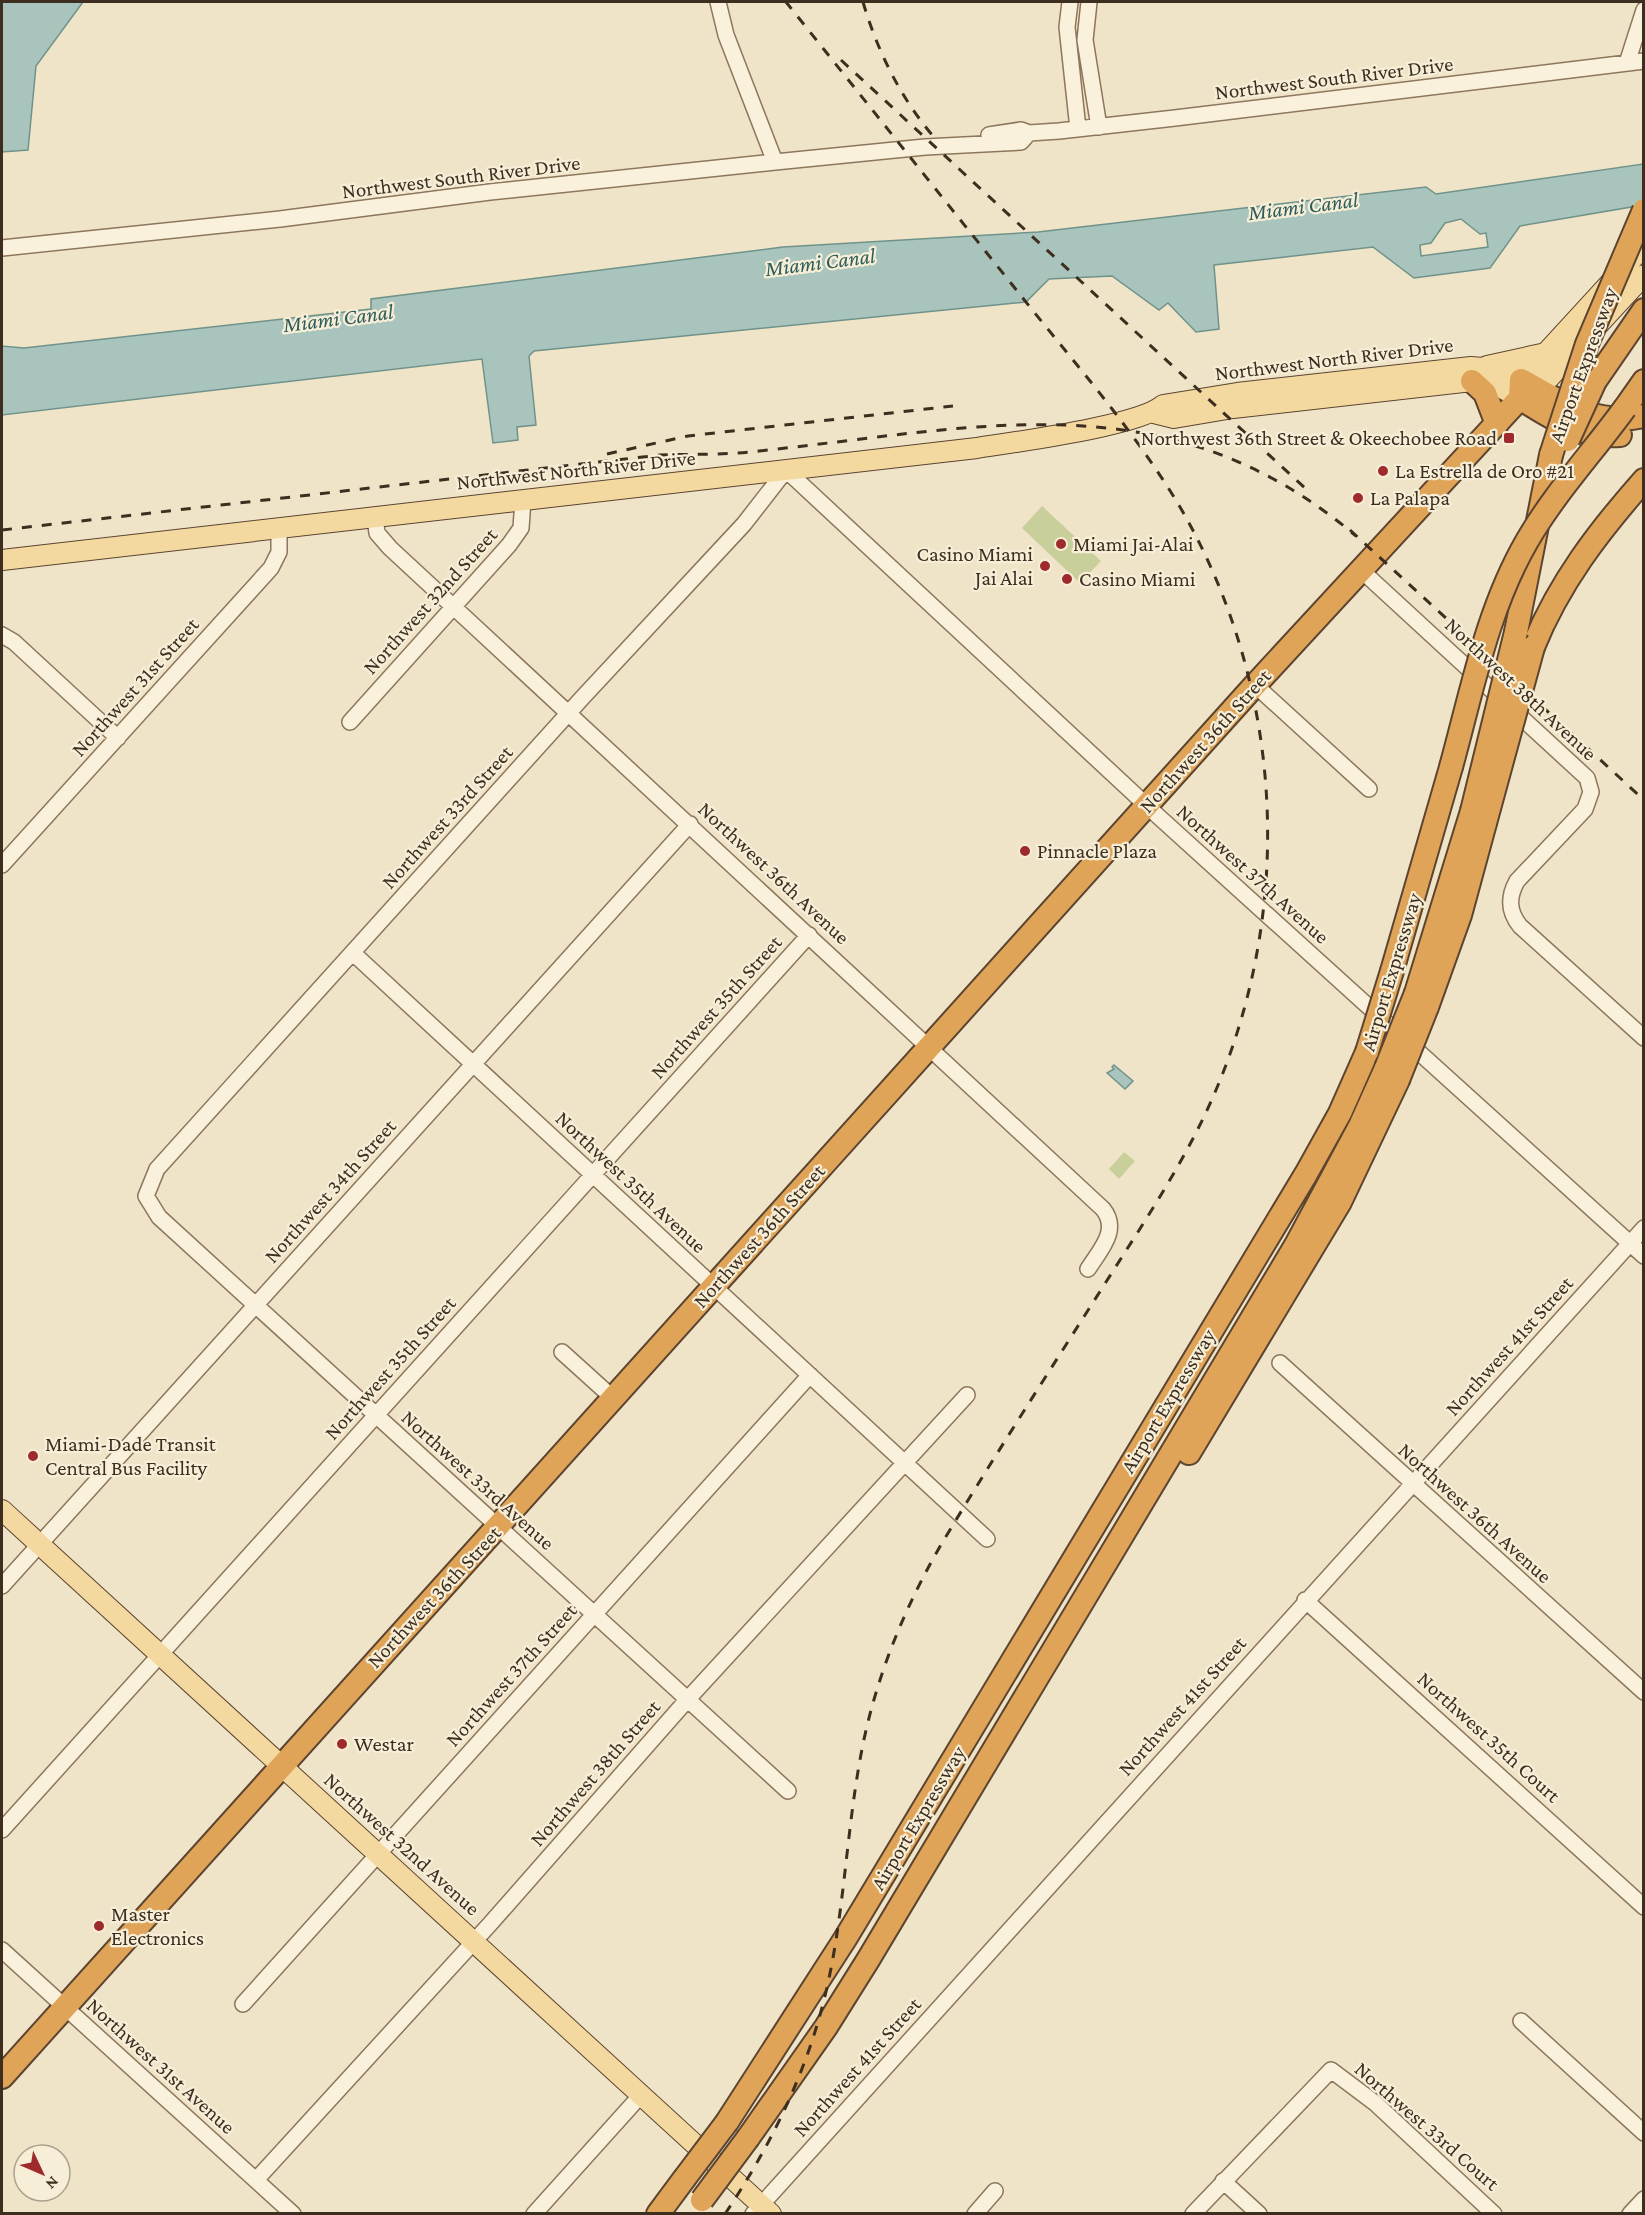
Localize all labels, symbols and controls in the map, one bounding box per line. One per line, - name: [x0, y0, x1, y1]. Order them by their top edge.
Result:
- street label: Northwest South River Drive: [1214, 51, 1454, 105]
- street label: Northwest South River Drive: [341, 150, 581, 204]
- water label: Miami Canal: [1245, 187, 1360, 225]
- water label: Miami Canal: [762, 243, 877, 281]
- street label: Airport Expressway: [1544, 284, 1622, 446]
- water label: Miami Canal: [280, 299, 395, 337]
- street label: Northwest North River Drive: [1213, 332, 1455, 386]
- place label: Northwest 36th Street & Okeechobee Road: [1141, 426, 1497, 450]
- marker: Northwest 36th Street & Okeechobee Road: [1502, 431, 1516, 445]
- street label: Northwest North River Drive: [455, 446, 697, 494]
- place label: La Estrella de Oro #21: [1395, 459, 1574, 483]
- marker: La Estrella de Oro #21: [1376, 464, 1390, 478]
- place label: La Palapa: [1370, 486, 1450, 510]
- marker: La Palapa: [1351, 491, 1365, 505]
- street label: Northwest 32nd Street: [358, 522, 503, 679]
- place label: Miami Jai-Alai: [1073, 532, 1194, 556]
- marker: Miami Jai-Alai: [1054, 537, 1068, 551]
- place label: Casino Miami Jai Alai: [917, 542, 1034, 590]
- marker: Casino Miami Jai Alai: [1038, 559, 1052, 573]
- place label: Casino Miami: [1079, 567, 1196, 591]
- marker: Casino Miami: [1060, 572, 1074, 586]
- street label: Northwest 31st Street: [66, 612, 204, 761]
- street label: Northwest 38th Avenue: [1440, 613, 1602, 765]
- street label: Northwest 36th Street: [1134, 663, 1277, 818]
- street label: Northwest 33rd Street: [376, 740, 518, 894]
- street label: Northwest 36th Avenue: [693, 797, 855, 949]
- street label: Northwest 37th Avenue: [1172, 799, 1334, 949]
- place label: Pinnacle Plaza: [1037, 839, 1157, 863]
- marker: Pinnacle Plaza: [1018, 844, 1032, 858]
- street label: Airport Expressway: [1356, 890, 1427, 1054]
- street label: Northwest 35th Street: [645, 930, 787, 1084]
- street label: Northwest 35th Avenue: [551, 1106, 711, 1258]
- street label: Northwest 34th Street: [259, 1113, 402, 1268]
- street label: Northwest 36th Street: [688, 1158, 831, 1313]
- street label: Northwest 41st Street: [1440, 1271, 1579, 1421]
- street label: Northwest 35th Street: [319, 1291, 461, 1445]
- street label: Airport Expressway: [1116, 1324, 1221, 1477]
- street label: Northwest 33rd Avenue: [397, 1405, 559, 1555]
- place label: Miami-Dade Transit Central Bus Facility: [45, 1432, 217, 1480]
- street label: Northwest 36th Avenue: [1393, 1438, 1557, 1588]
- marker: Miami-Dade Transit Central Bus Facility: [26, 1449, 40, 1463]
- street label: Northwest 36th Street: [362, 1520, 507, 1673]
- street label: Northwest 37th Street: [440, 1598, 582, 1751]
- street label: Northwest 41st Street: [1113, 1631, 1252, 1781]
- street label: Northwest 35th Court: [1413, 1667, 1566, 1808]
- street label: Northwest 38th Street: [525, 1694, 666, 1851]
- place label: Westar: [354, 1732, 414, 1756]
- marker: Westar: [335, 1737, 349, 1751]
- street label: Airport Expressway: [866, 1741, 971, 1894]
- street label: Northwest 32nd Avenue: [319, 1768, 485, 1920]
- place label: Master Electronics: [111, 1902, 204, 1950]
- marker: Master Electronics: [92, 1919, 106, 1933]
- street label: Northwest 41st Street: [788, 1992, 927, 2142]
- street label: Northwest 31st Avenue: [82, 1993, 240, 2139]
- street label: Northwest 33rd Court: [1350, 2057, 1505, 2196]
- north arrow: [12, 2143, 72, 2203]
- text: N: [42, 2173, 62, 2193]

